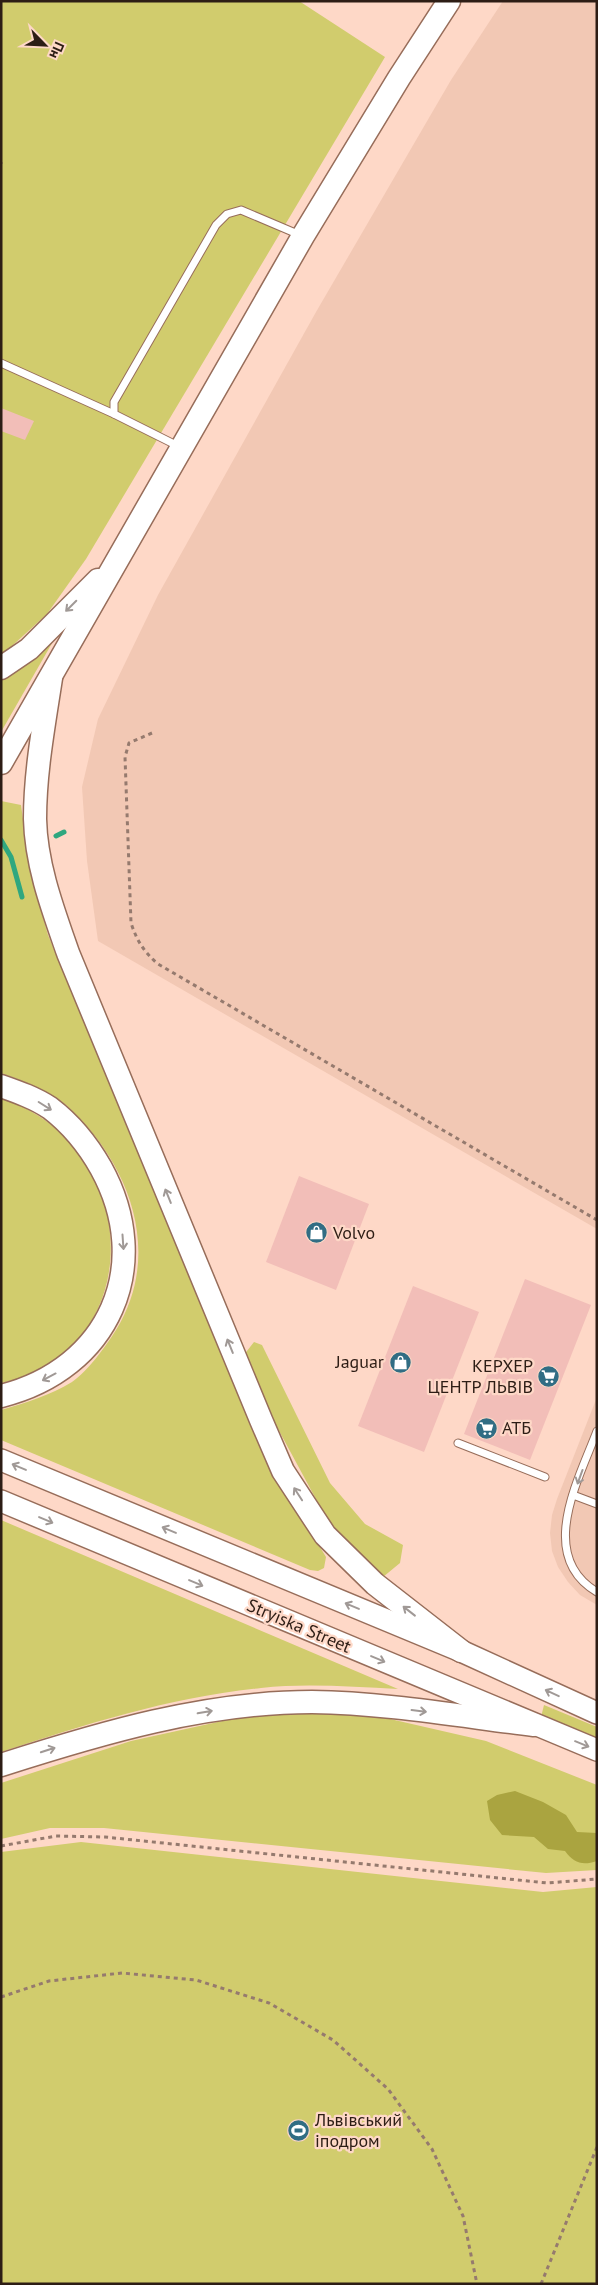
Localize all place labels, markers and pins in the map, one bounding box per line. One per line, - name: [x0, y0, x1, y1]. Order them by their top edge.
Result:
- shop icon: Volvo: [305, 1221, 329, 1245]
- place label: Volvo: [332, 1221, 375, 1244]
- place label: Jaguar: [334, 1350, 384, 1373]
- shop icon: Jaguar: [388, 1350, 412, 1374]
- place label: КЕРХЕР ЦЕНТР ЛЬВІВ: [427, 1354, 533, 1398]
- supermarket icon: КЕРХЕР ЦЕНТР ЛЬВІВ: [537, 1364, 561, 1388]
- supermarket icon: АТБ: [474, 1416, 498, 1440]
- place label: АТБ: [502, 1416, 531, 1439]
- place label: Львівський іподром: [314, 2108, 402, 2152]
- sports icon: Львівський іподром: [287, 2118, 311, 2142]

